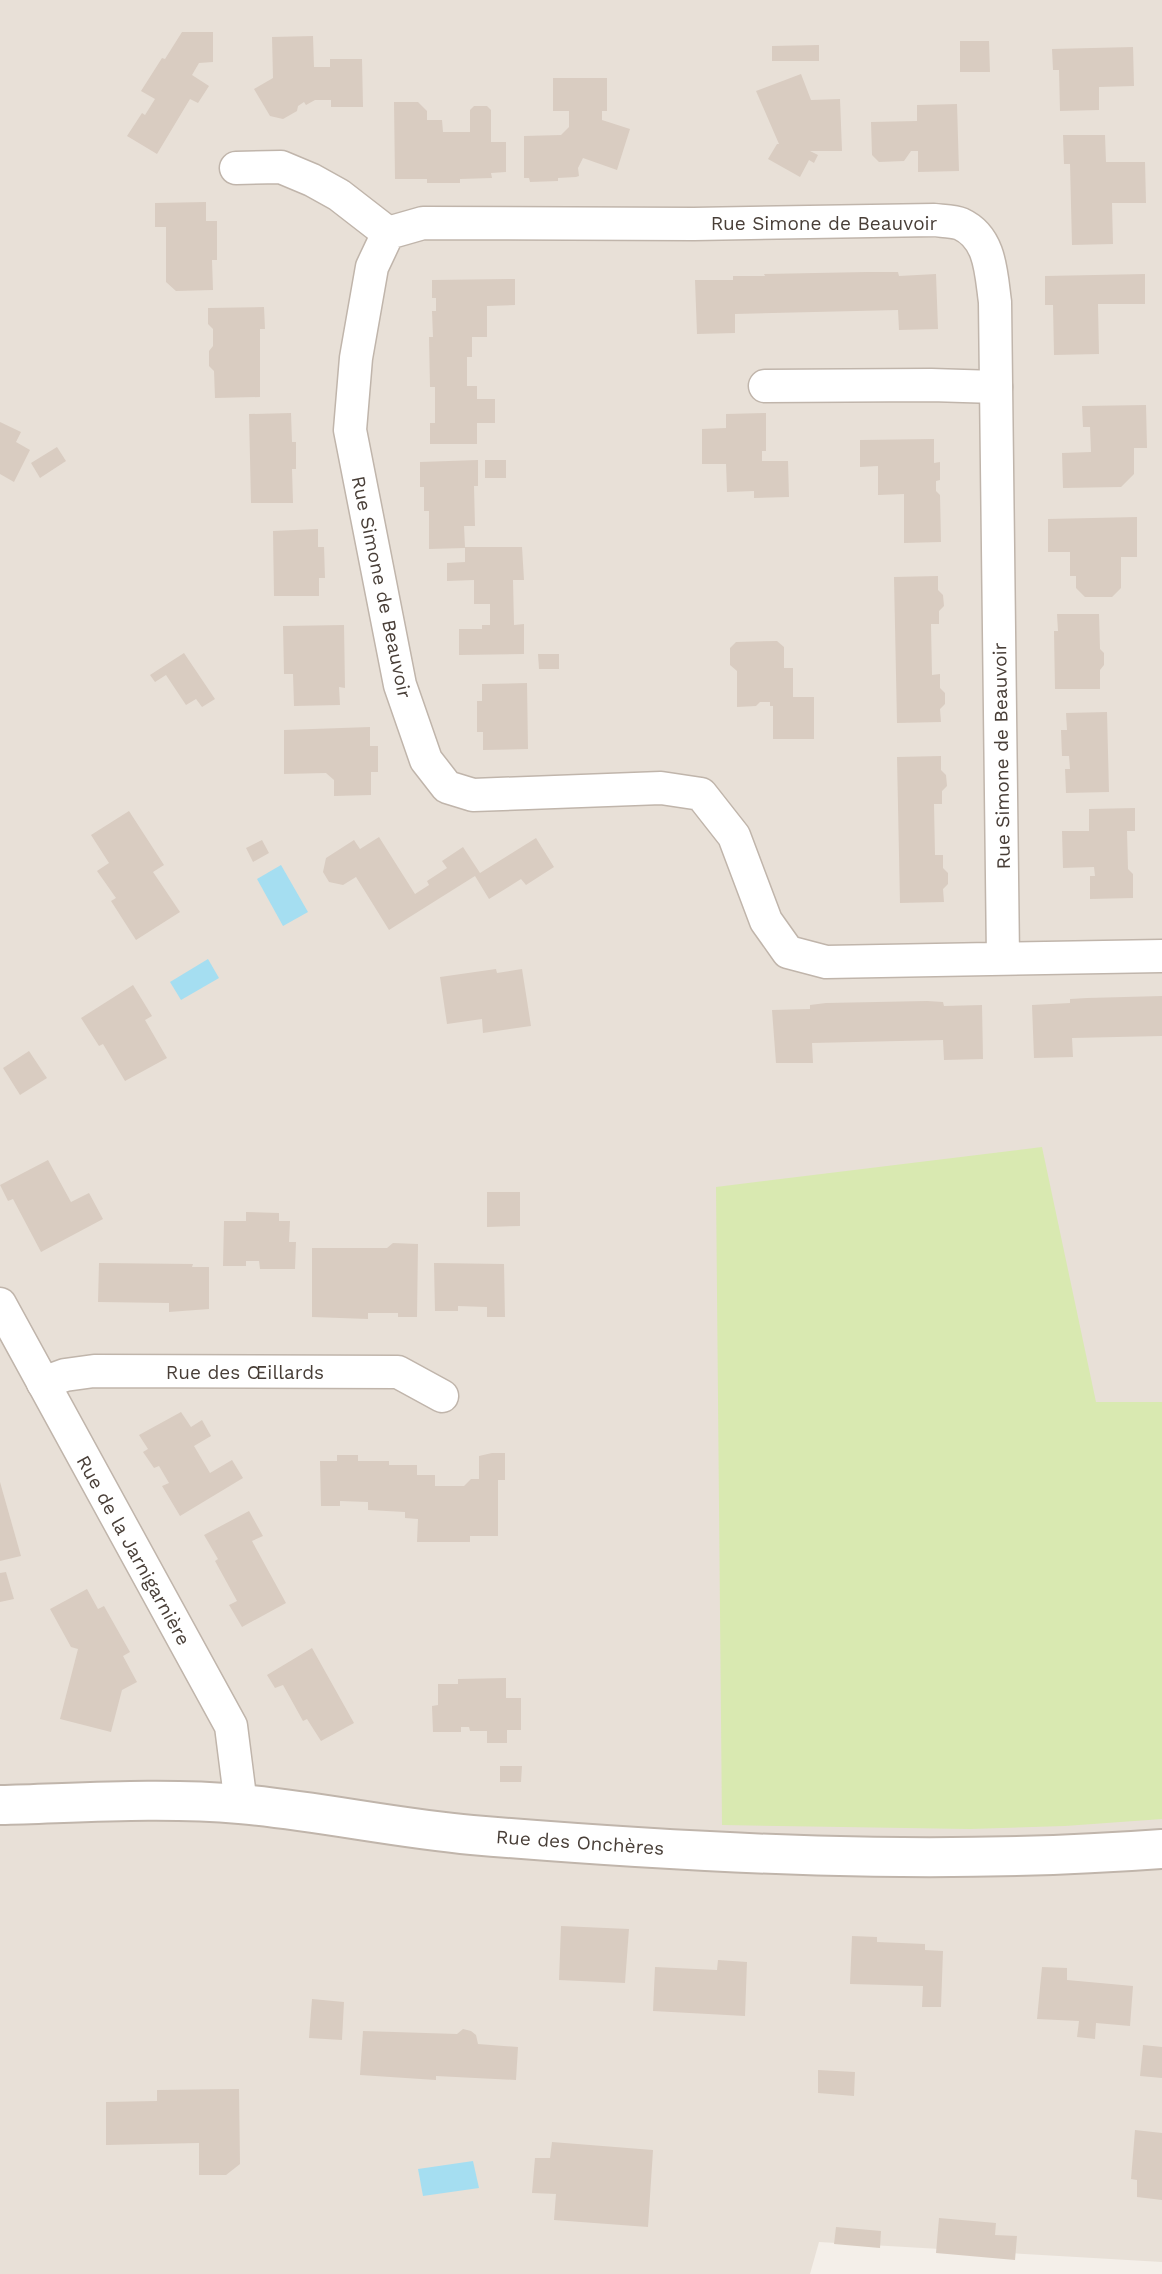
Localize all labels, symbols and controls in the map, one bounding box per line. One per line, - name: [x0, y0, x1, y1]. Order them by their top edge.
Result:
- street label: Rue Simone de Beauvoir: [711, 212, 938, 235]
- street label: Rue Simone de Beauvoir: [347, 474, 416, 701]
- street label: Rue Simone de Beauvoir: [988, 642, 1015, 870]
- street label: Rue des Œillards: [166, 1361, 324, 1384]
- street label: Rue de la Jarnigarnière: [72, 1451, 195, 1649]
- street label: Rue des Onchères: [495, 1825, 665, 1860]

